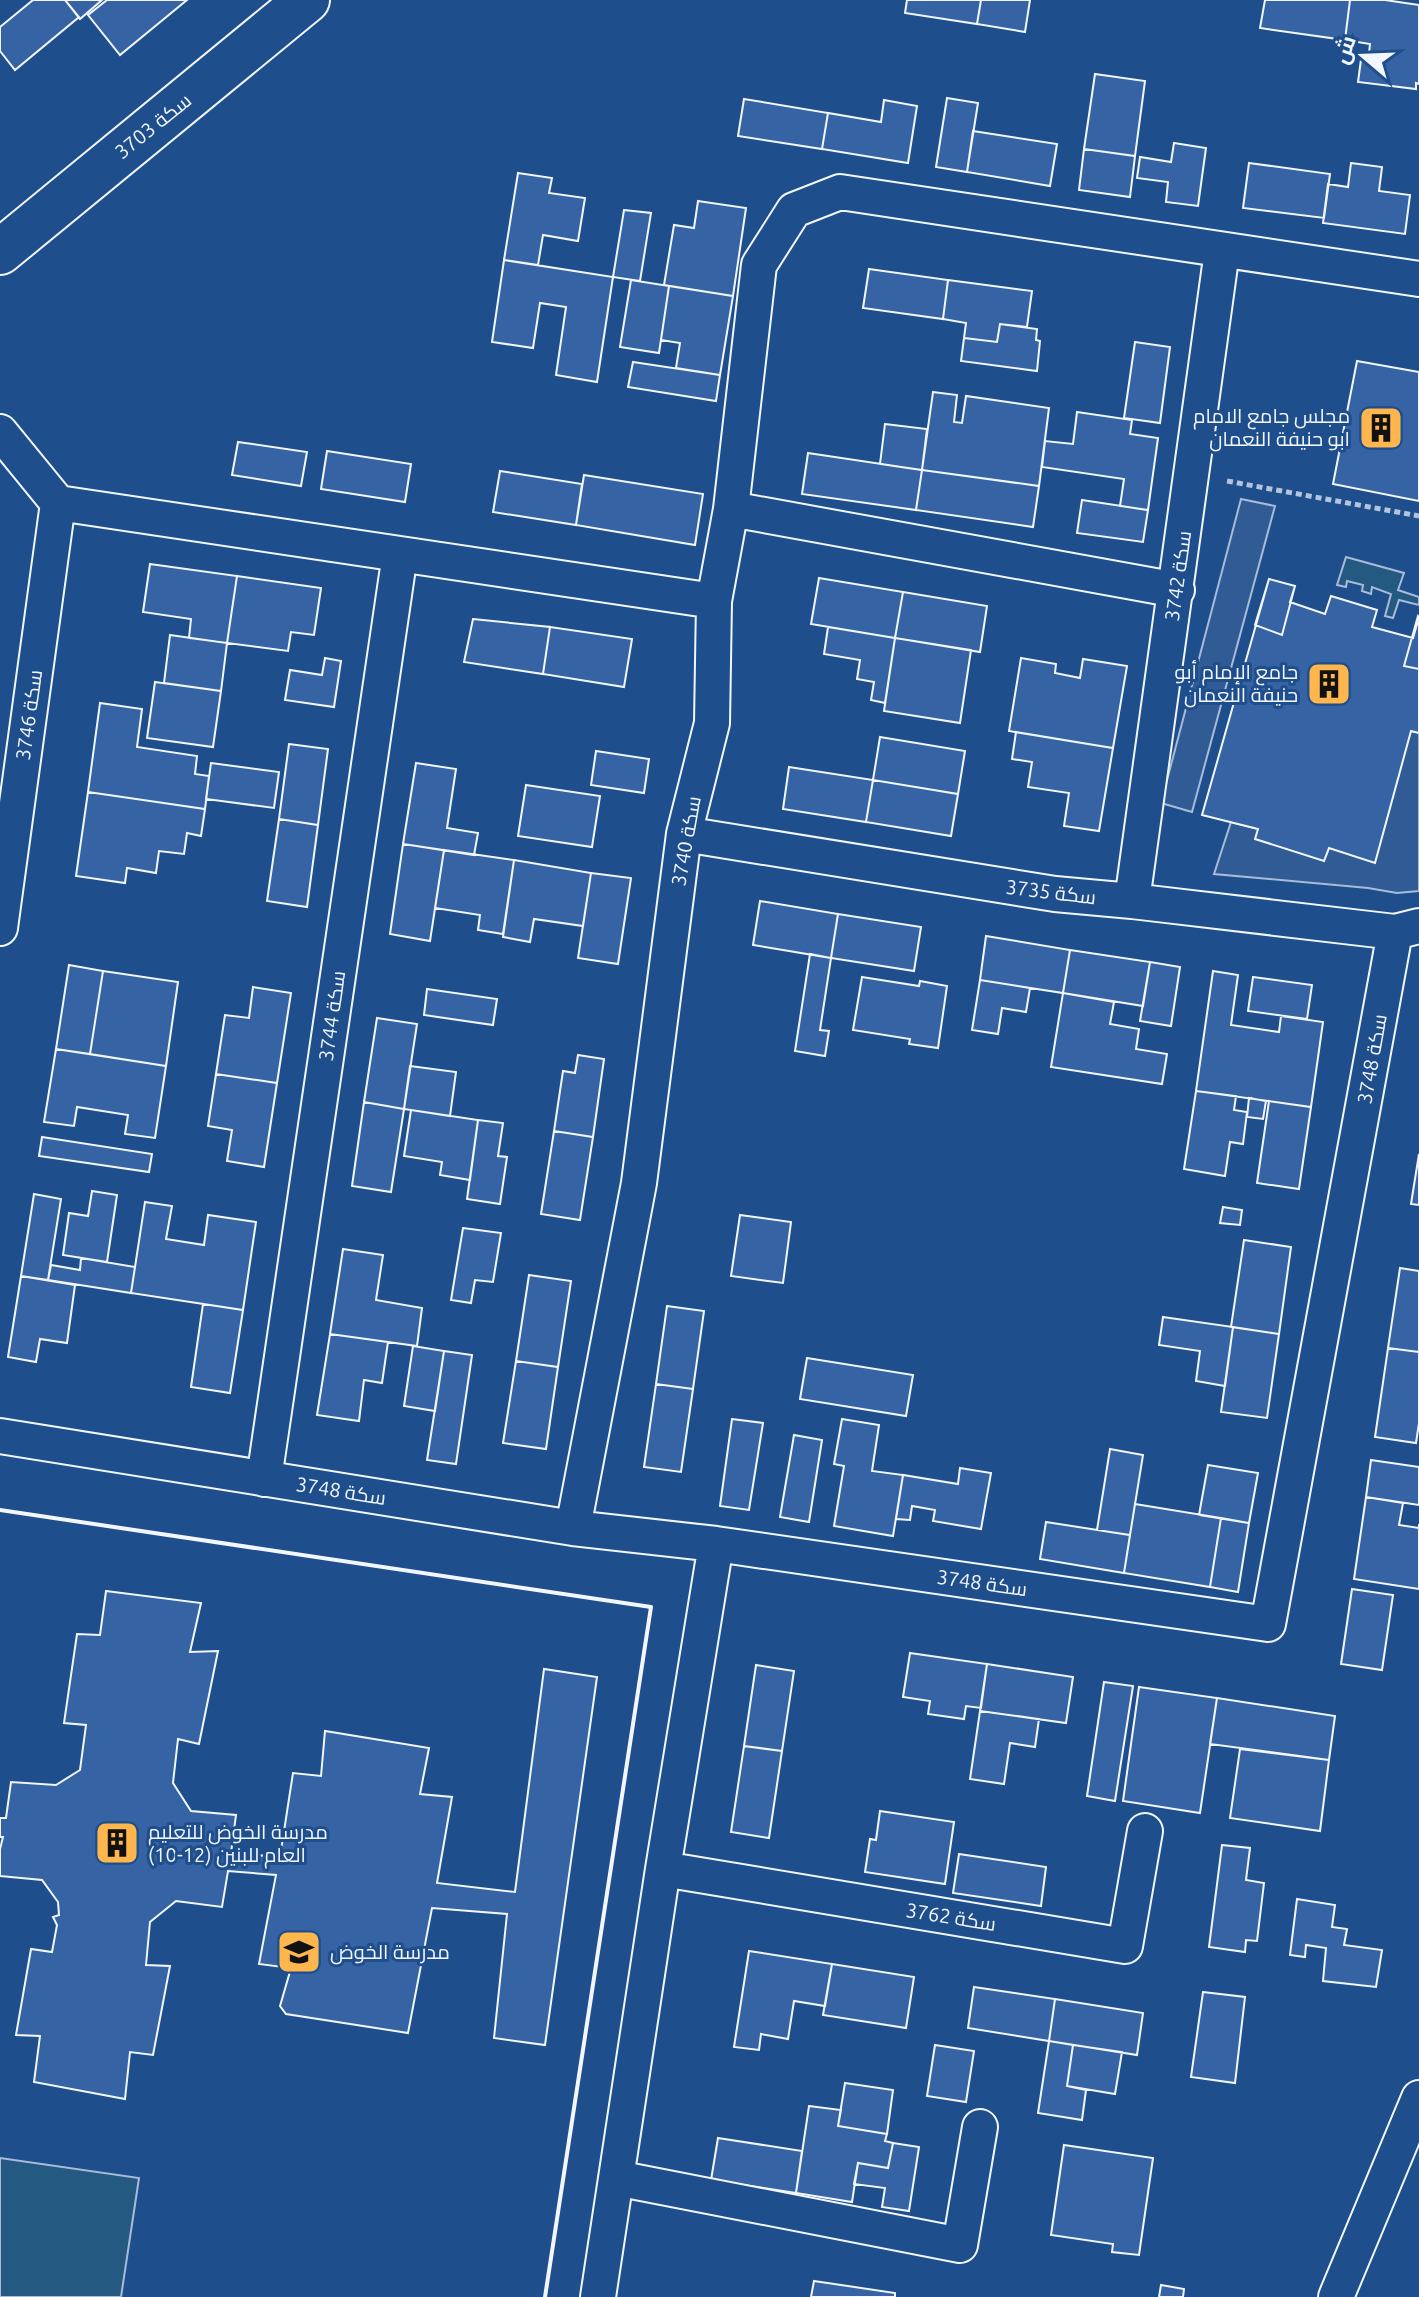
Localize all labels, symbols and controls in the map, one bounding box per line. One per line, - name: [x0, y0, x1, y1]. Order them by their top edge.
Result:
- north arrow: [1323, 16, 1403, 96]
- text: ش: [1327, 32, 1362, 67]
- street label: سكة 3703: [110, 88, 195, 163]
- place label: مجلس جامع الامام ابو حنيفة النعمان: [1193, 404, 1350, 452]
- building icon: مجلس جامع الامام ابو حنيفة النعمان: [1357, 404, 1405, 452]
- street label: سكة 3742: [1160, 529, 1195, 623]
- place label: جامع الإمام أبو حنيفة النعمان: [1175, 660, 1298, 708]
- building icon: جامع الإمام أبو حنيفة النعمان: [1305, 660, 1353, 708]
- street label: سكة 3746: [11, 668, 46, 762]
- street label: سكة 3740: [666, 794, 705, 888]
- street label: سكة 3735: [1005, 875, 1098, 908]
- street label: سكة 3744: [314, 969, 349, 1063]
- street label: سكة 3748: [1352, 1012, 1391, 1106]
- street label: سكة 3748: [294, 1472, 388, 1509]
- street label: سكة 3748: [935, 1565, 1029, 1600]
- building icon: مدرسة الخوض للتعليم العام للبنين (12-10): [93, 1819, 141, 1867]
- place label: مدرسة الخوض للتعليم العام للبنين (12-10): [148, 1820, 328, 1869]
- street label: سكة 3762: [904, 1898, 998, 1935]
- school or university icon: مدرسة الخوض: [275, 1928, 323, 1976]
- place label: مدرسة الخوض: [330, 1940, 450, 1965]

